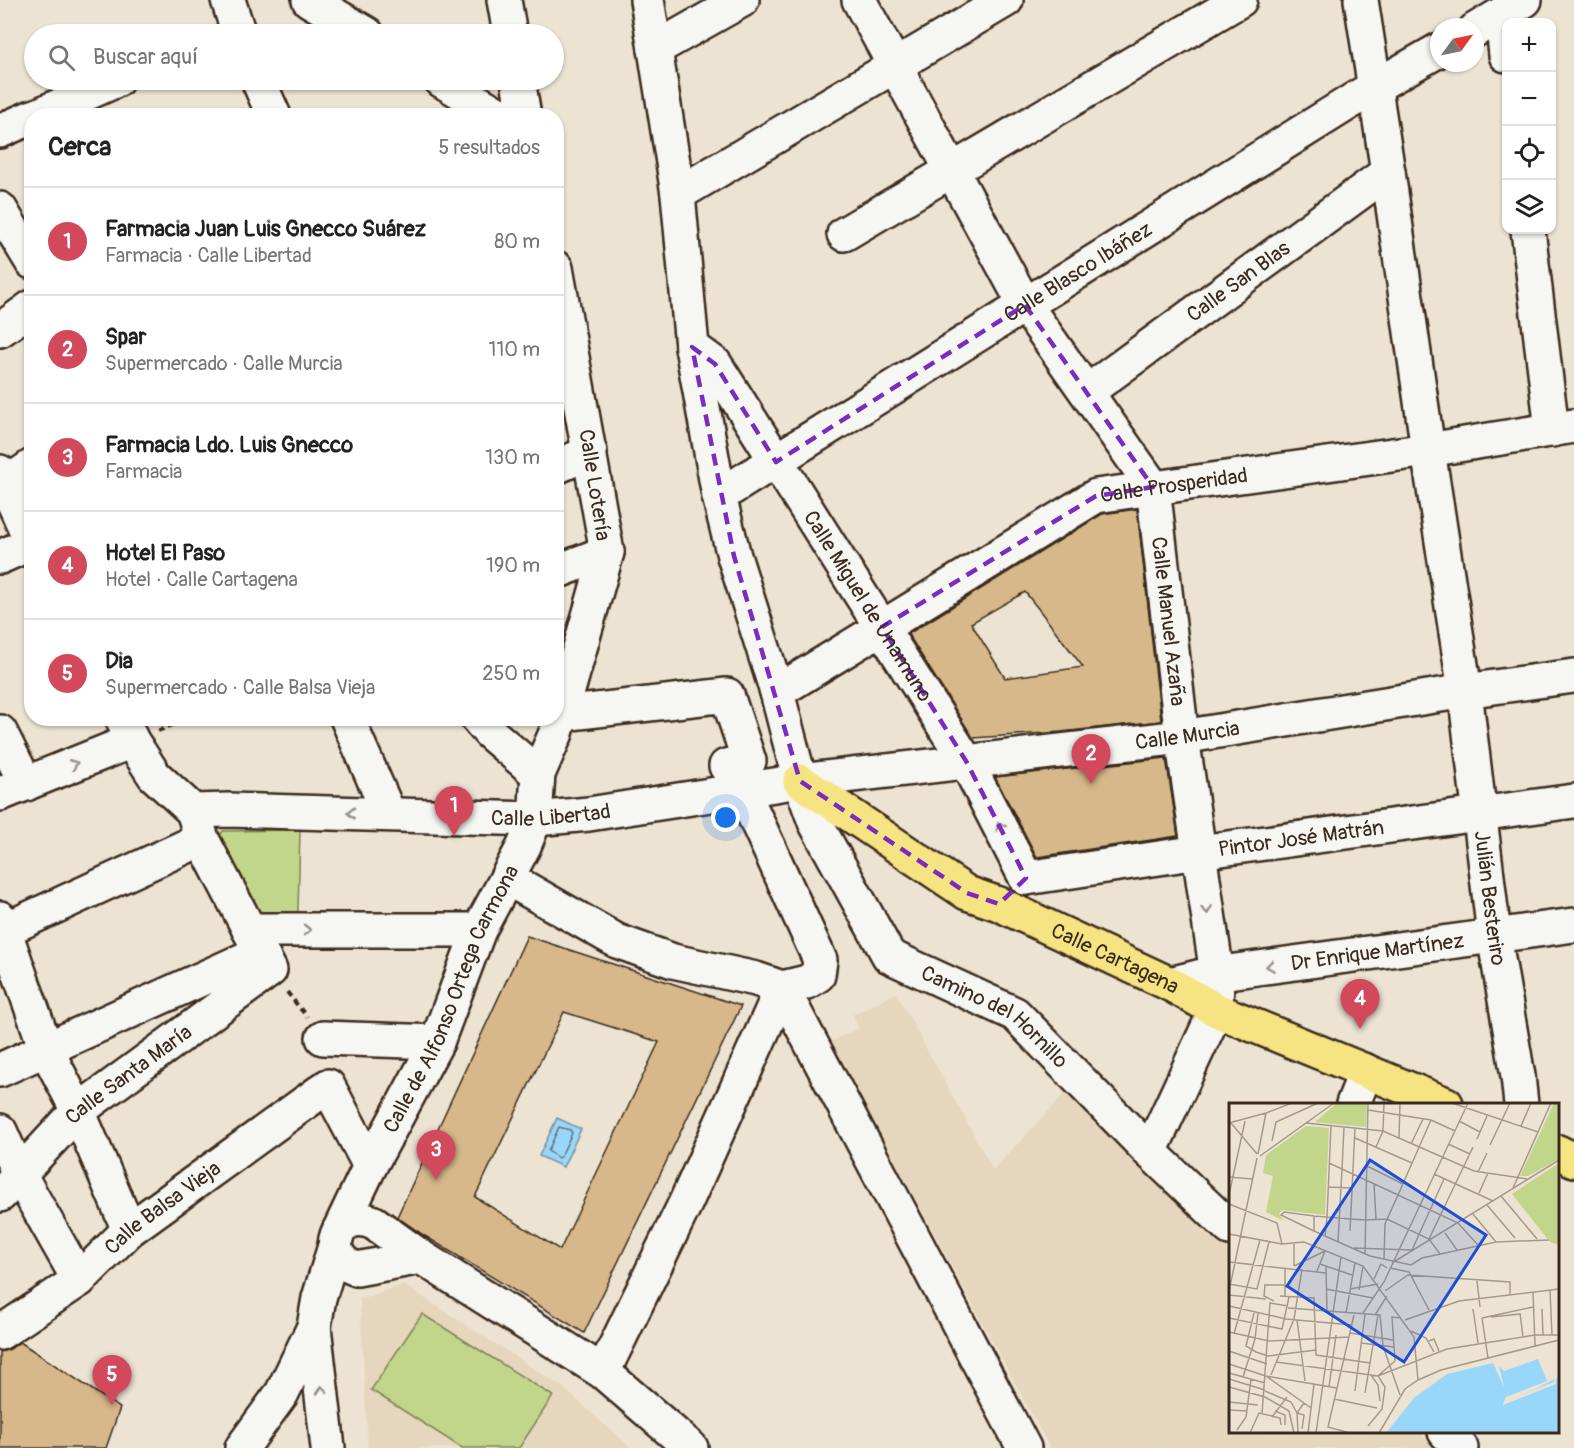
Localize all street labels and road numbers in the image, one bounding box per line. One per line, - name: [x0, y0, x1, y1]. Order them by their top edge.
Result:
- street label: Calle Blasco Ibáñez: [999, 216, 1157, 329]
- street label: Calle San Blas: [1181, 235, 1296, 328]
- street label: Calle Lotería: [572, 427, 617, 543]
- street label: Calle Prosperidad: [1099, 462, 1249, 509]
- street label: Calle Miguel de Unamuno: [797, 506, 938, 707]
- street label: Calle Manuel Azaña: [1145, 535, 1191, 708]
- street label: Calle Murcia: [1134, 715, 1242, 756]
- street label: Calle Libertad: [490, 798, 613, 833]
- street label: Pintor José Matrán: [1217, 814, 1386, 863]
- street label: Julián Besteriro: [1468, 829, 1512, 968]
- street label: Calle de Alfonso Ortega Carmona: [377, 860, 525, 1138]
- street label: Calle Cartagena: [1046, 917, 1184, 1000]
- street label: Dr Enrique Martínez: [1289, 927, 1466, 977]
- street label: Camino del Hornillo: [917, 960, 1074, 1074]
- street label: Calle Santa María: [59, 1019, 198, 1130]
- street label: Calle Balsa Vieja: [99, 1155, 226, 1261]

